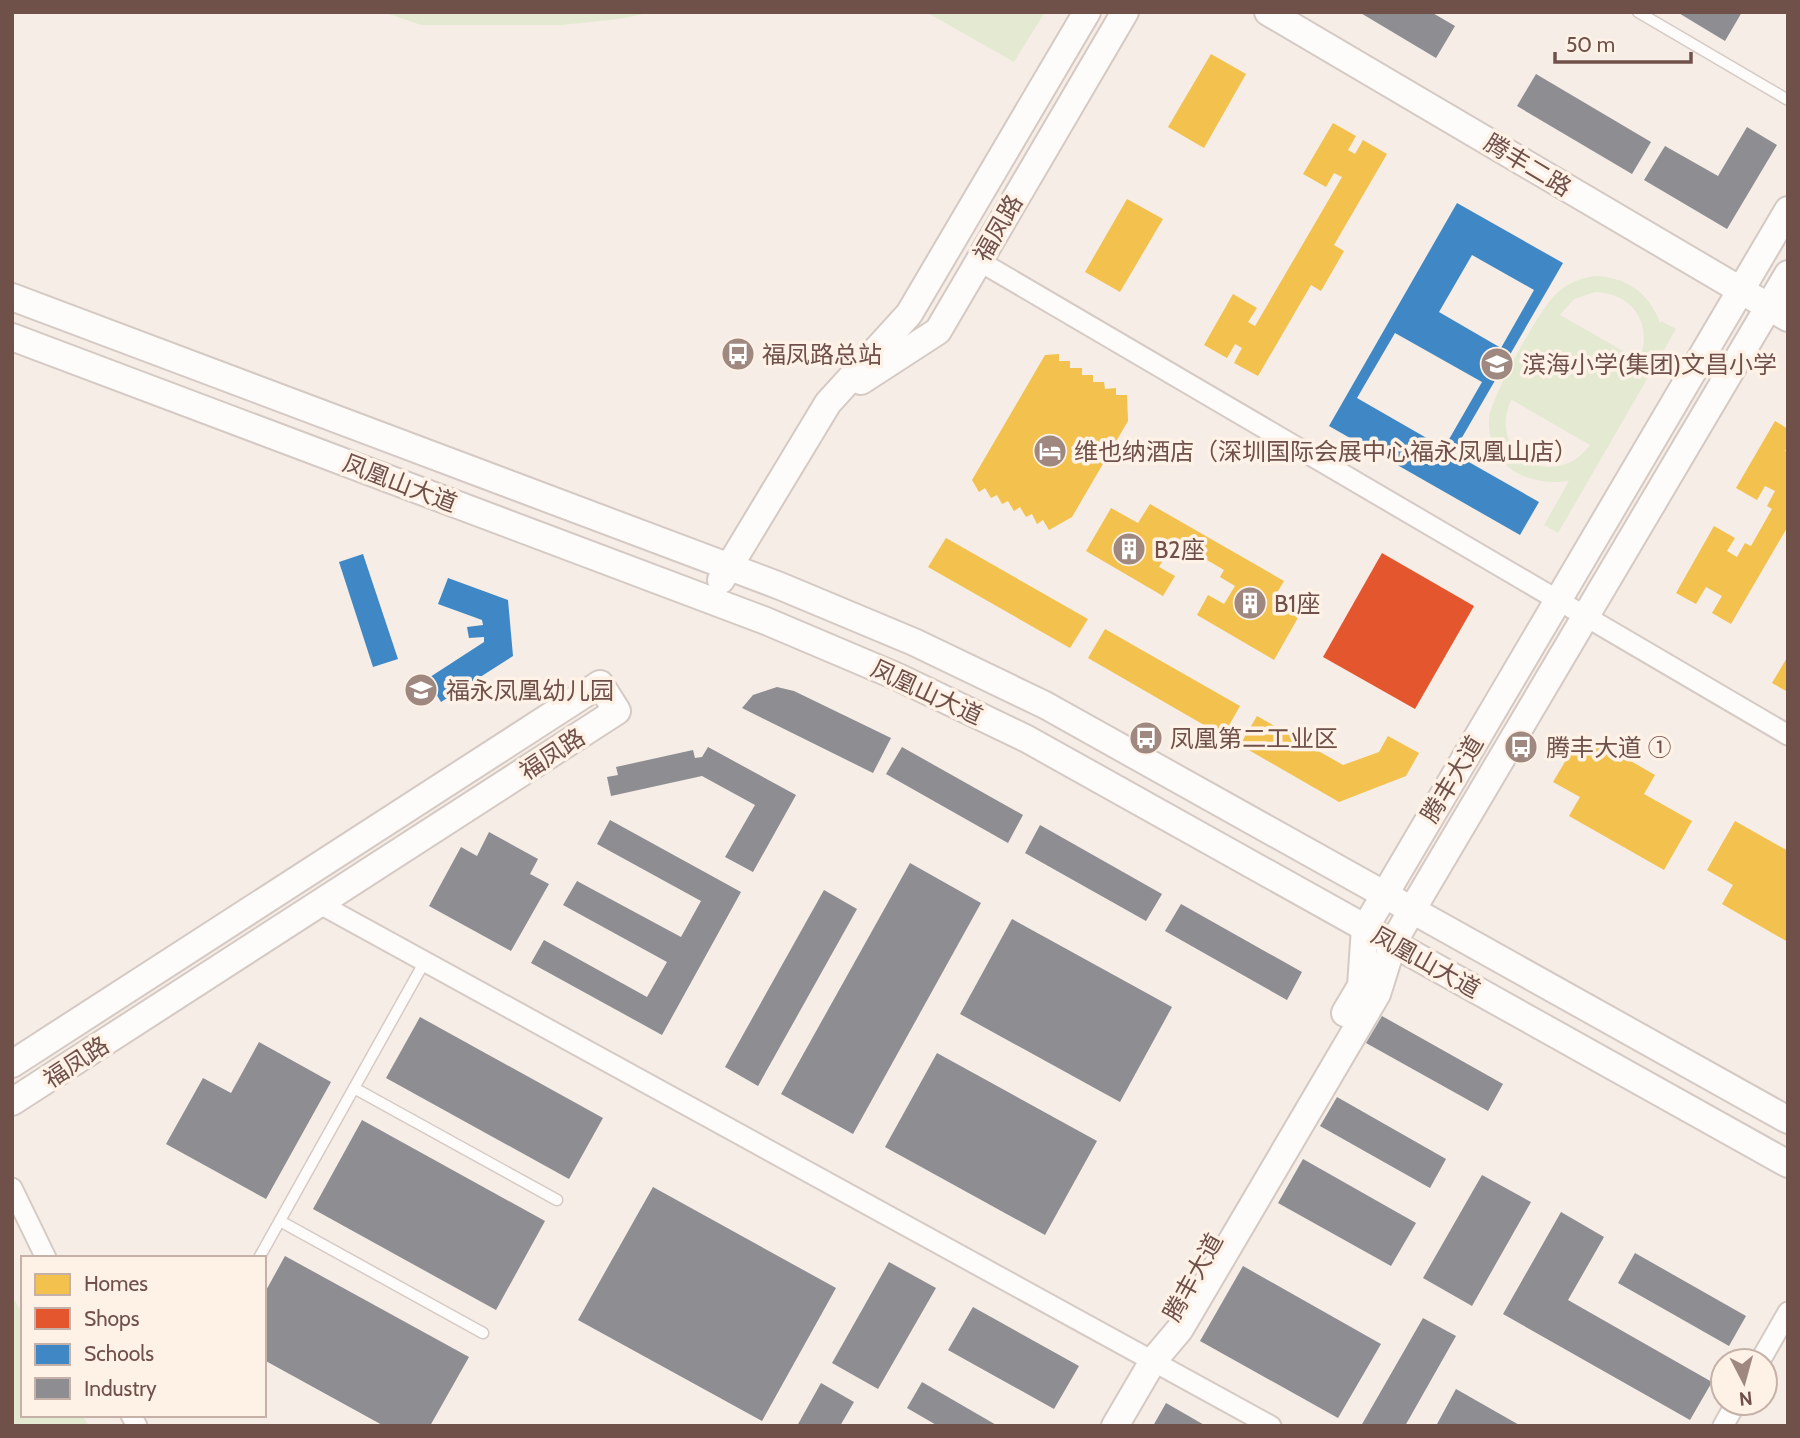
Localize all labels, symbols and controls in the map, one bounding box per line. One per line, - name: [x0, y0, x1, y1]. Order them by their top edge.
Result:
- scale bar: [1555, 21, 1692, 65]
- text: 50 m: [1566, 32, 1615, 57]
- street label: 腾丰二路: [1479, 128, 1577, 202]
- street label: 福凤路: [967, 190, 1029, 266]
- bus stop icon: 福凤路总站: [719, 335, 757, 373]
- place label: 福凤路总站: [762, 340, 882, 369]
- school or university icon: 滨海小学(集团)文昌小学: [1478, 345, 1516, 383]
- place label: 滨海小学(集团)文昌小学: [1522, 350, 1777, 379]
- hotel icon: 维也纳酒店（深圳国际会展中心福永凤凰山店）: [1031, 432, 1069, 470]
- place label: 维也纳酒店（深圳国际会展中心福永凤凰山店）: [1074, 437, 1578, 466]
- street label: 凤凰山大道: [339, 448, 461, 518]
- building icon: B2座: [1110, 530, 1148, 568]
- place label: B2座: [1154, 535, 1205, 564]
- building icon: B1座: [1231, 584, 1269, 622]
- place label: B1座: [1274, 589, 1320, 618]
- street label: 凤凰山大道: [866, 654, 988, 730]
- school or university icon: 福永凤凰幼儿园: [402, 671, 440, 709]
- place label: 福永凤凰幼儿园: [446, 676, 614, 705]
- bus stop icon: 凤凰第二工业区: [1127, 719, 1165, 757]
- street label: 福凤路: [514, 722, 590, 786]
- place label: 凤凰第二工业区: [1170, 724, 1338, 753]
- bus stop icon: 腾丰大道 ①: [1502, 728, 1540, 766]
- street label: 腾丰大道: [1415, 730, 1489, 828]
- place label: 腾丰大道 ①: [1546, 733, 1671, 762]
- street label: 凤凰山大道: [1366, 920, 1486, 1004]
- street label: 福凤路: [38, 1030, 114, 1094]
- street label: 腾丰大道: [1157, 1228, 1229, 1326]
- legend: [21, 1256, 266, 1417]
- text: Homes: [84, 1271, 148, 1296]
- text: Shops: [84, 1306, 140, 1331]
- text: Schools: [84, 1341, 154, 1366]
- north arrow: [1709, 1347, 1779, 1417]
- text: Industry: [84, 1376, 157, 1401]
- text: N: [1738, 1386, 1754, 1411]

